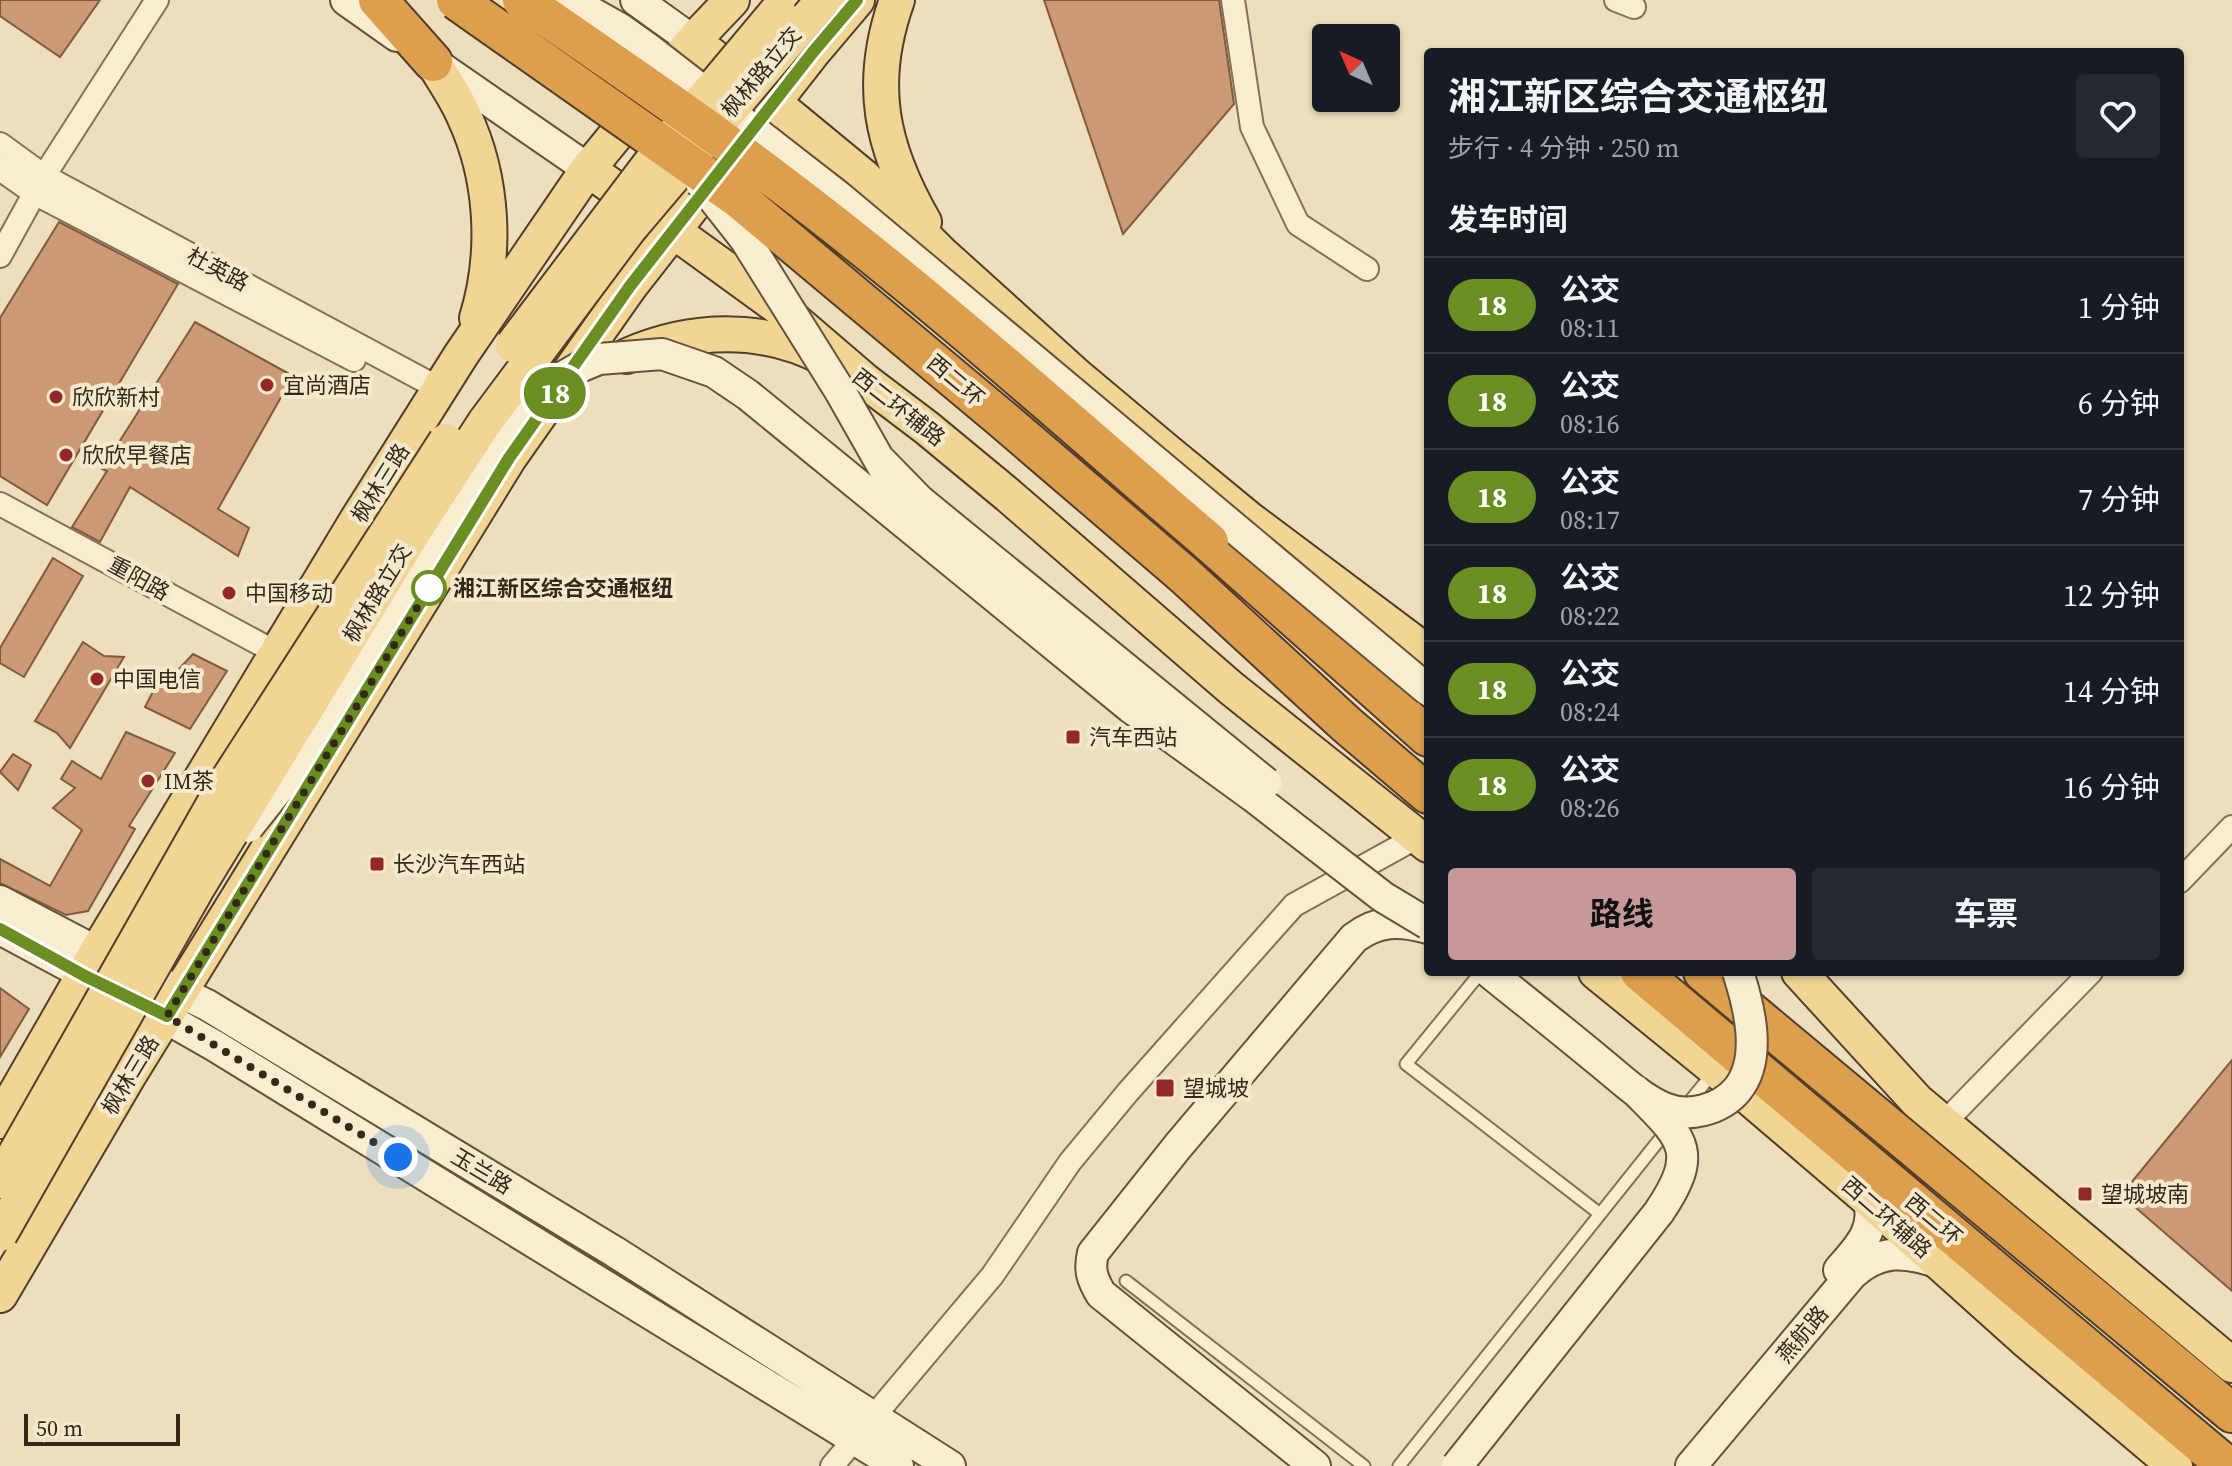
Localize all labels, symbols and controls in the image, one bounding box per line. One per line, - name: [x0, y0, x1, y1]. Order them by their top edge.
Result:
- street label: 枫林路立交: [714, 20, 808, 124]
- north arrow: [1312, 24, 1400, 112]
- map controls: [1312, 24, 1400, 112]
- text: 湘江新区综合交通枢纽: [1448, 71, 1828, 123]
- button: heart: [2076, 74, 2160, 158]
- text: 步行 · 4 分钟 · 250 m: [1448, 130, 1679, 166]
- text: 发车时间: [1448, 199, 1568, 240]
- street label: 杜英路: [182, 240, 254, 298]
- text: 公交: [1560, 269, 1620, 310]
- text: 18: [1477, 286, 1507, 324]
- text: 1 分钟: [2078, 287, 2160, 328]
- text: 08:11: [1560, 310, 1620, 346]
- street label: 西二环: [921, 347, 991, 413]
- street label: 西二环辅路: [846, 361, 952, 453]
- text: 公交: [1560, 365, 1620, 406]
- line badge: 18: [519, 367, 591, 419]
- place label: 宜尚酒店: [283, 370, 371, 400]
- text: 18: [540, 374, 570, 412]
- marker: 宜尚酒店: [258, 376, 276, 394]
- place label: 欣欣新村: [72, 382, 160, 412]
- text: 18: [1477, 382, 1507, 420]
- text: 6 分钟: [2078, 383, 2160, 424]
- marker: 欣欣新村: [47, 388, 65, 406]
- text: 08:16: [1560, 406, 1620, 442]
- street label: 枫林三路: [344, 438, 416, 528]
- place label: 欣欣早餐店: [82, 440, 192, 470]
- marker: 欣欣早餐店: [57, 446, 75, 464]
- text: 公交: [1560, 461, 1620, 502]
- text: 18: [1477, 478, 1507, 516]
- text: 7 分钟: [2078, 479, 2160, 520]
- text: 08:17: [1560, 502, 1620, 538]
- street label: 枫林路立交: [336, 538, 418, 648]
- street label: 重阳路: [103, 549, 175, 607]
- text: 公交: [1560, 557, 1620, 598]
- marker: 湘江新区综合交通枢纽: [412, 571, 446, 605]
- place label: 湘江新区综合交通枢纽: [453, 573, 673, 603]
- text: 18: [1477, 574, 1507, 612]
- text: 12 分钟: [2063, 575, 2160, 616]
- place label: 中国移动: [245, 578, 333, 608]
- marker: 中国移动: [220, 584, 238, 602]
- text: 08:22: [1560, 598, 1620, 634]
- text: 公交: [1560, 653, 1620, 694]
- place label: 中国电信: [113, 664, 201, 694]
- marker: 中国电信: [88, 670, 106, 688]
- text: 18: [1477, 670, 1507, 708]
- text: 14 分钟: [2063, 671, 2160, 712]
- text: 08:24: [1560, 694, 1620, 730]
- place label: 汽车西站: [1089, 722, 1177, 752]
- marker: 汽车西站: [1064, 728, 1082, 746]
- text: 公交: [1560, 749, 1620, 790]
- place label: IM茶: [164, 766, 214, 796]
- text: 18: [1477, 766, 1507, 804]
- text: 16 分钟: [2063, 767, 2160, 808]
- marker: IM茶: [139, 772, 157, 790]
- text: 08:26: [1560, 790, 1620, 826]
- place label: 长沙汽车西站: [393, 849, 525, 879]
- marker: 长沙汽车西站: [368, 855, 386, 873]
- button: 路线: [1448, 868, 1796, 960]
- button: 车票: [1812, 868, 2160, 960]
- street label: 枫林三路: [94, 1030, 166, 1120]
- place label: 望城坡: [1183, 1073, 1249, 1103]
- marker: 望城坡: [1154, 1077, 1176, 1099]
- your location: [378, 1137, 418, 1177]
- street label: 玉兰路: [446, 1141, 518, 1201]
- street label: 西二环辅路: [1837, 1171, 1937, 1263]
- place label: 望城坡南: [2101, 1179, 2189, 1209]
- marker: 望城坡南: [2076, 1185, 2094, 1203]
- street label: 西二环: [1900, 1188, 1968, 1250]
- street label: 燕航路: [1769, 1299, 1835, 1369]
- scale bar: [24, 1410, 180, 1446]
- text: 50 m: [36, 1413, 83, 1443]

